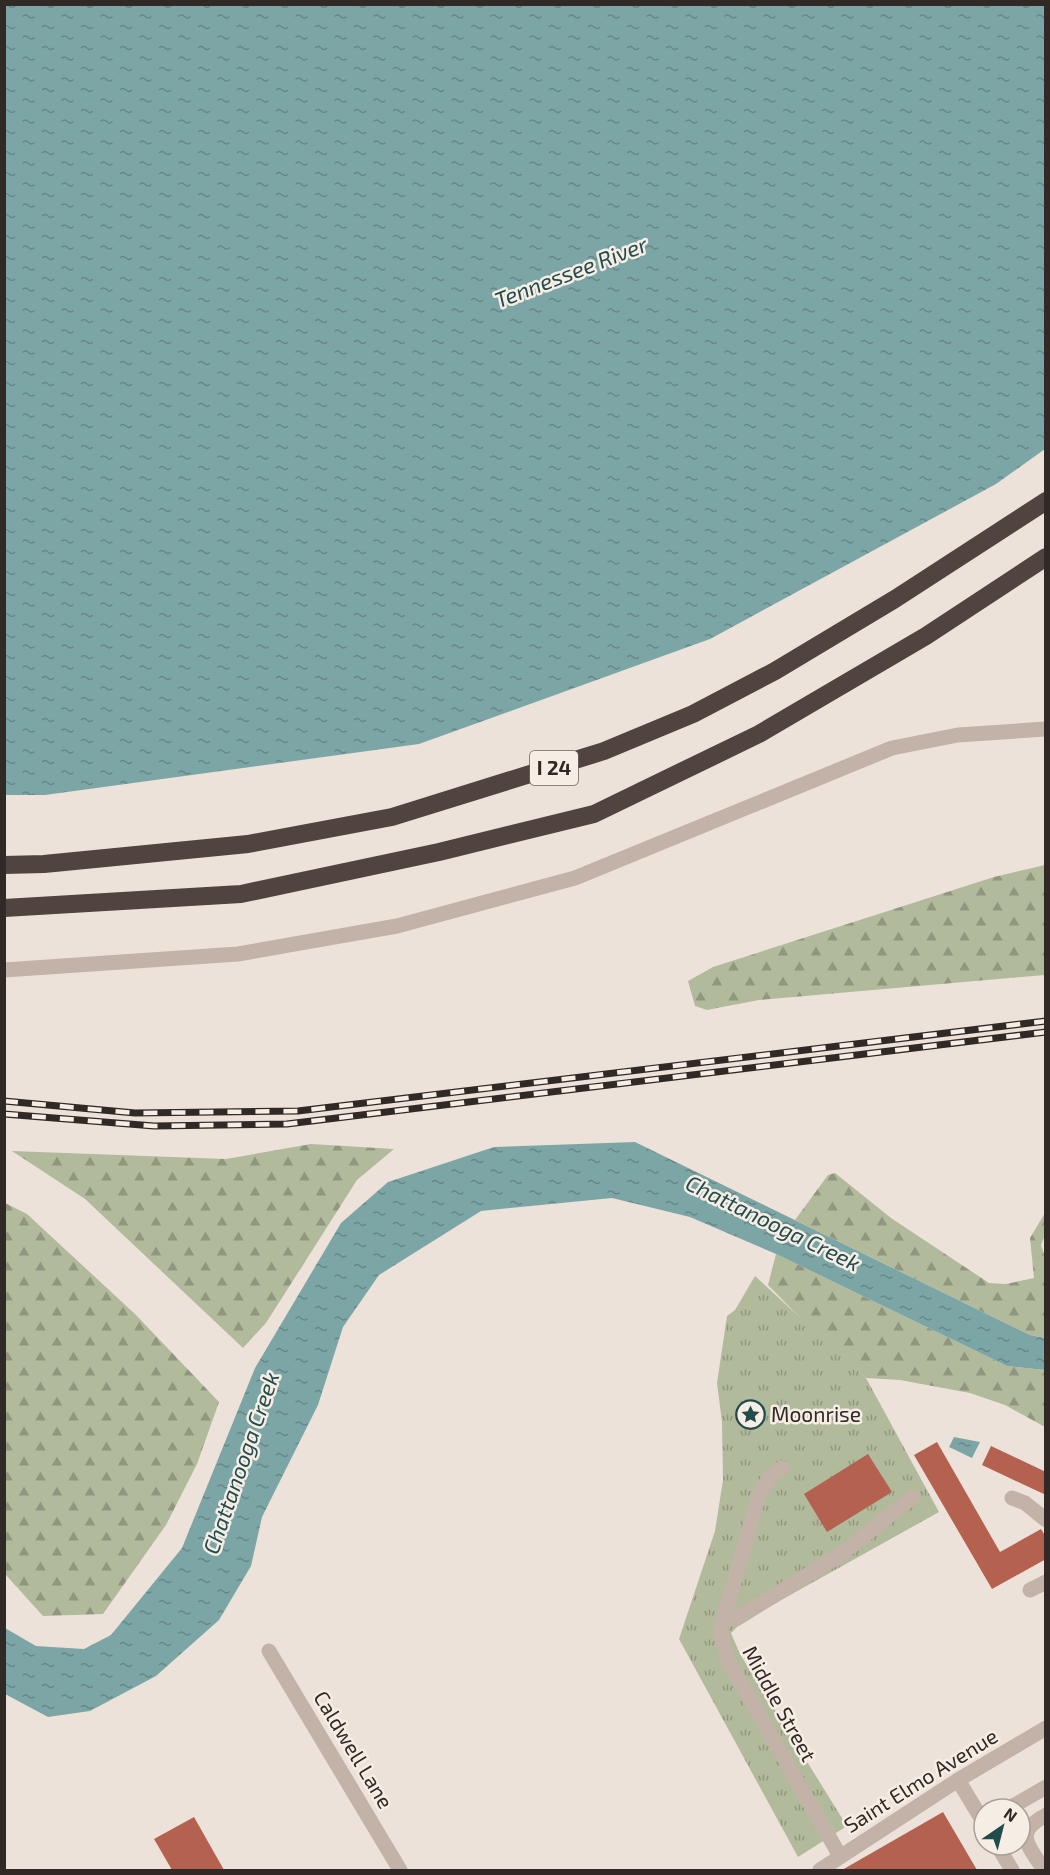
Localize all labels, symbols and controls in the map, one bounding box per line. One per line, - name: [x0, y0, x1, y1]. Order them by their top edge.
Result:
- water label: Tennessee River: [491, 230, 652, 312]
- road number: I 24: [530, 751, 578, 785]
- water label: Chattanooga Creek: [682, 1169, 865, 1276]
- water label: Chattanooga Creek: [197, 1368, 283, 1557]
- place icon: Moonrise: [734, 1399, 766, 1431]
- place label: Moonrise: [771, 1401, 861, 1426]
- street label: Middle Street: [738, 1641, 822, 1765]
- street label: Caldwell Lane: [309, 1686, 399, 1813]
- street label: Saint Elmo Avenue: [839, 1722, 1002, 1837]
- north arrow: [972, 1797, 1032, 1857]
- text: N: [1001, 1803, 1021, 1825]

